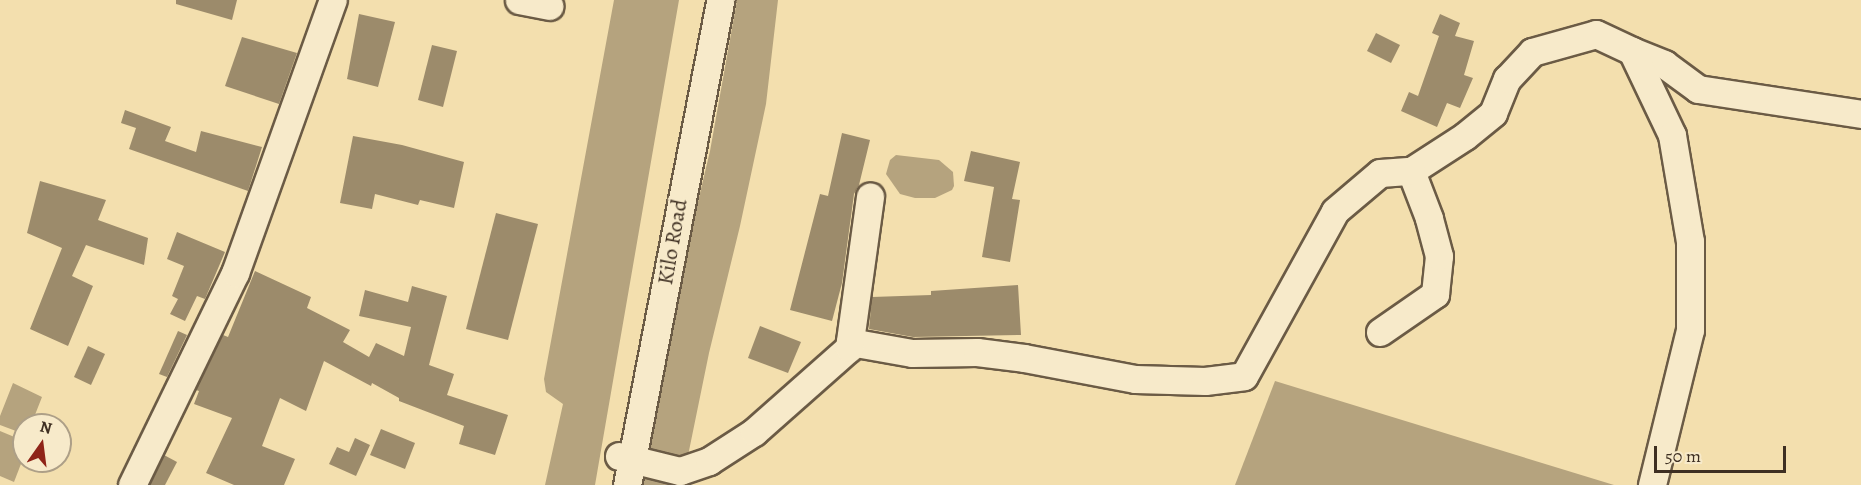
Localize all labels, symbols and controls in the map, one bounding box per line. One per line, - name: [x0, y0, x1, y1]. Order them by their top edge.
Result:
- street label: Kilo Road: [652, 197, 694, 287]
- north arrow: [12, 413, 72, 473]
- text: N: [38, 415, 54, 440]
- scale bar: [1657, 434, 1789, 472]
- text: 50 m: [1665, 444, 1701, 468]

